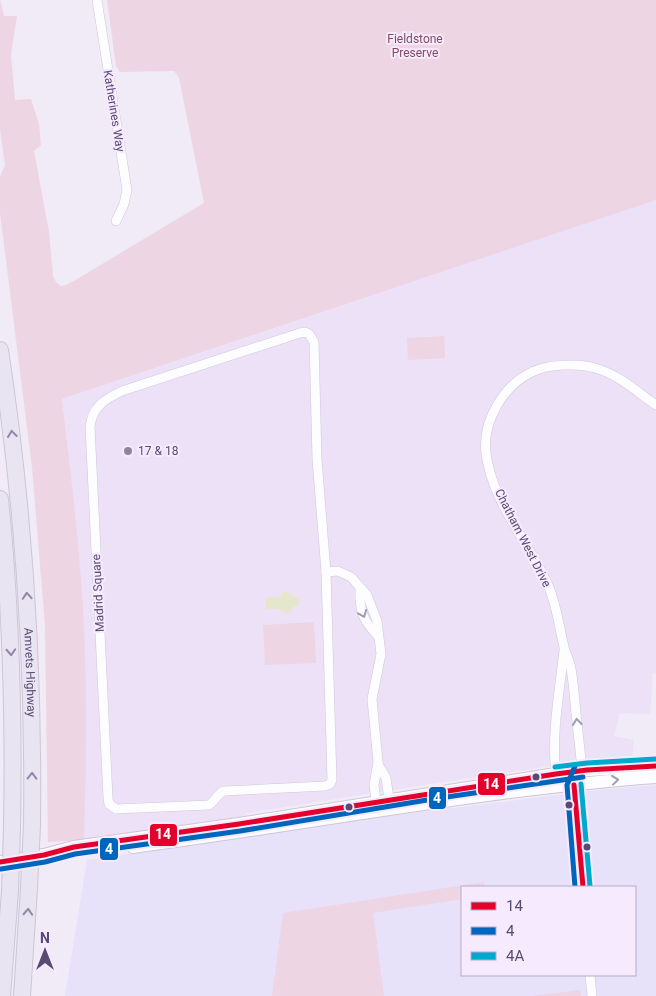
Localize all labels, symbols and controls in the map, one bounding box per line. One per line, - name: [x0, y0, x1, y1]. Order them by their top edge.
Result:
- park label: Fieldstone Preserve: [387, 32, 443, 60]
- street label: Katherines Way: [101, 69, 127, 153]
- one-way arrow: [7, 430, 18, 438]
- place label: 17 & 18: [138, 444, 179, 458]
- marker: 17 & 18: [122, 445, 134, 457]
- street label: Chatham West Drive: [492, 487, 554, 589]
- street label: Madrid Square: [89, 554, 107, 632]
- one-way arrow: [22, 592, 33, 600]
- one-way arrow: [357, 609, 367, 618]
- street label: Amvets Highway: [21, 627, 39, 718]
- one-way arrow: [5, 648, 16, 656]
- one-way arrow: [572, 717, 583, 725]
- one-way arrow: [27, 772, 38, 780]
- line badge: 14: [477, 772, 506, 796]
- unlabelled marker: [531, 772, 541, 782]
- one-way arrow: [611, 775, 619, 786]
- text: 14: [483, 776, 499, 792]
- line badge: 4: [428, 786, 447, 810]
- text: 4: [433, 790, 441, 806]
- unlabelled marker: [564, 800, 574, 810]
- unlabelled marker: [344, 802, 354, 812]
- line badge: 14: [149, 823, 178, 847]
- text: 14: [155, 826, 171, 842]
- line badge: 4: [99, 837, 119, 861]
- text: 4: [105, 841, 113, 857]
- unlabelled marker: [582, 842, 592, 852]
- legend: [461, 886, 636, 976]
- text: 14: [506, 897, 523, 915]
- one-way arrow: [22, 908, 33, 916]
- text: 4: [506, 922, 515, 940]
- north arrow: [20, 926, 70, 976]
- text: N: [40, 930, 50, 946]
- text: 4A: [506, 947, 524, 965]

